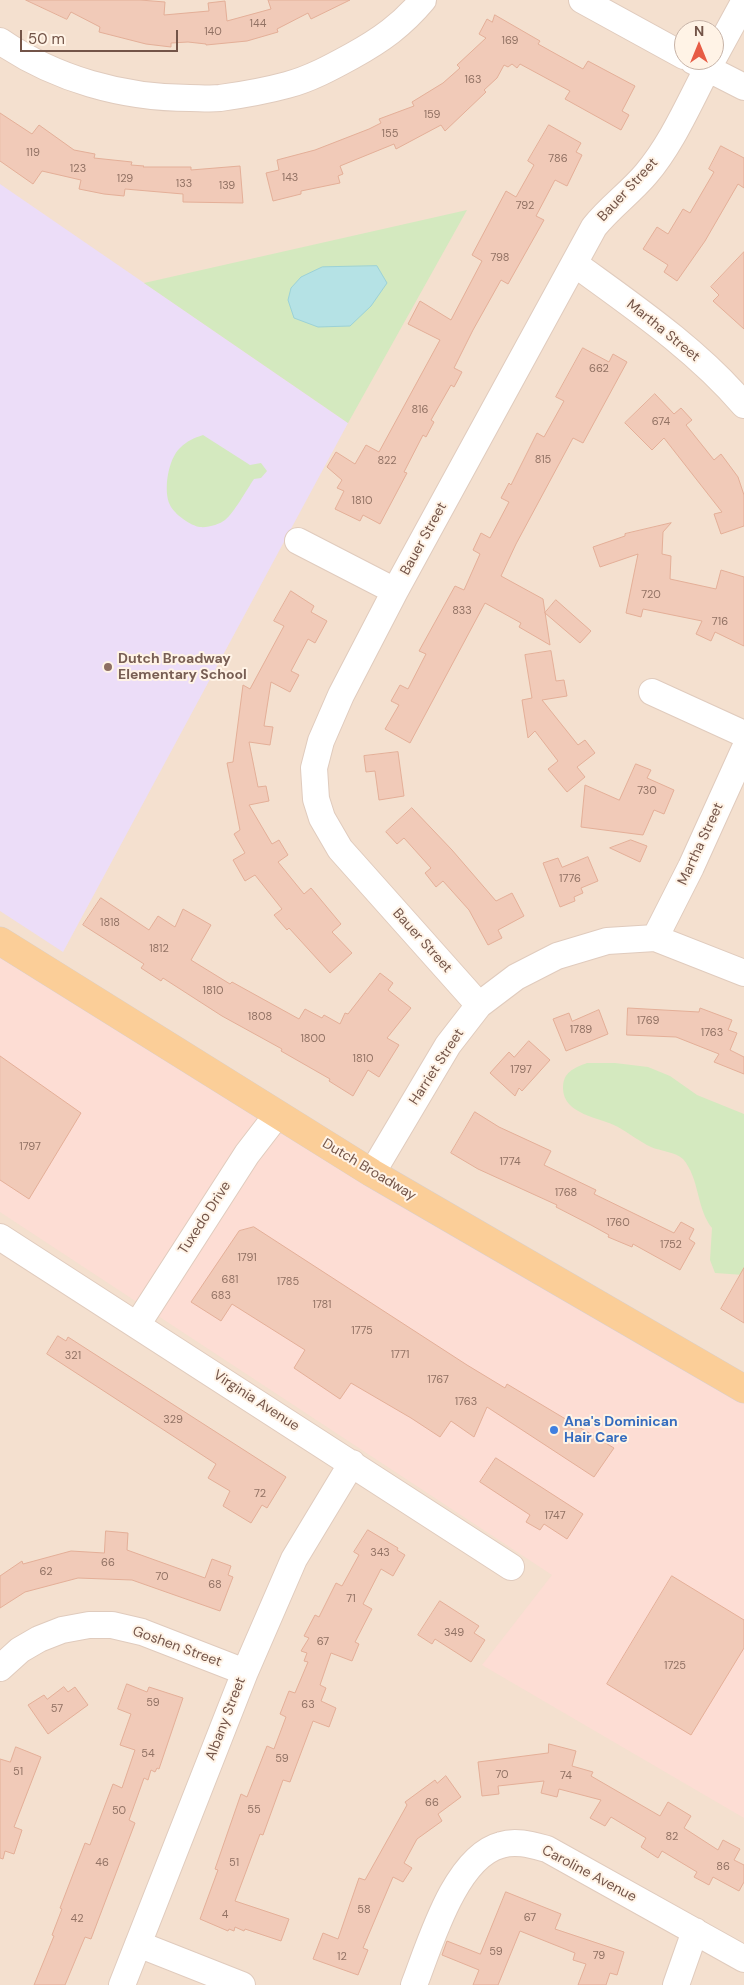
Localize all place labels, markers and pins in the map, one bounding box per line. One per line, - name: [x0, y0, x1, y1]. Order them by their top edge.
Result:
- place label: Dutch Broadway Elementary School: [118, 651, 247, 684]
- marker: Dutch Broadway Elementary School: [102, 661, 114, 673]
- place label: Ana's Dominican Hair Care: [564, 1414, 678, 1446]
- marker: Ana's Dominican Hair Care: [548, 1424, 560, 1436]

